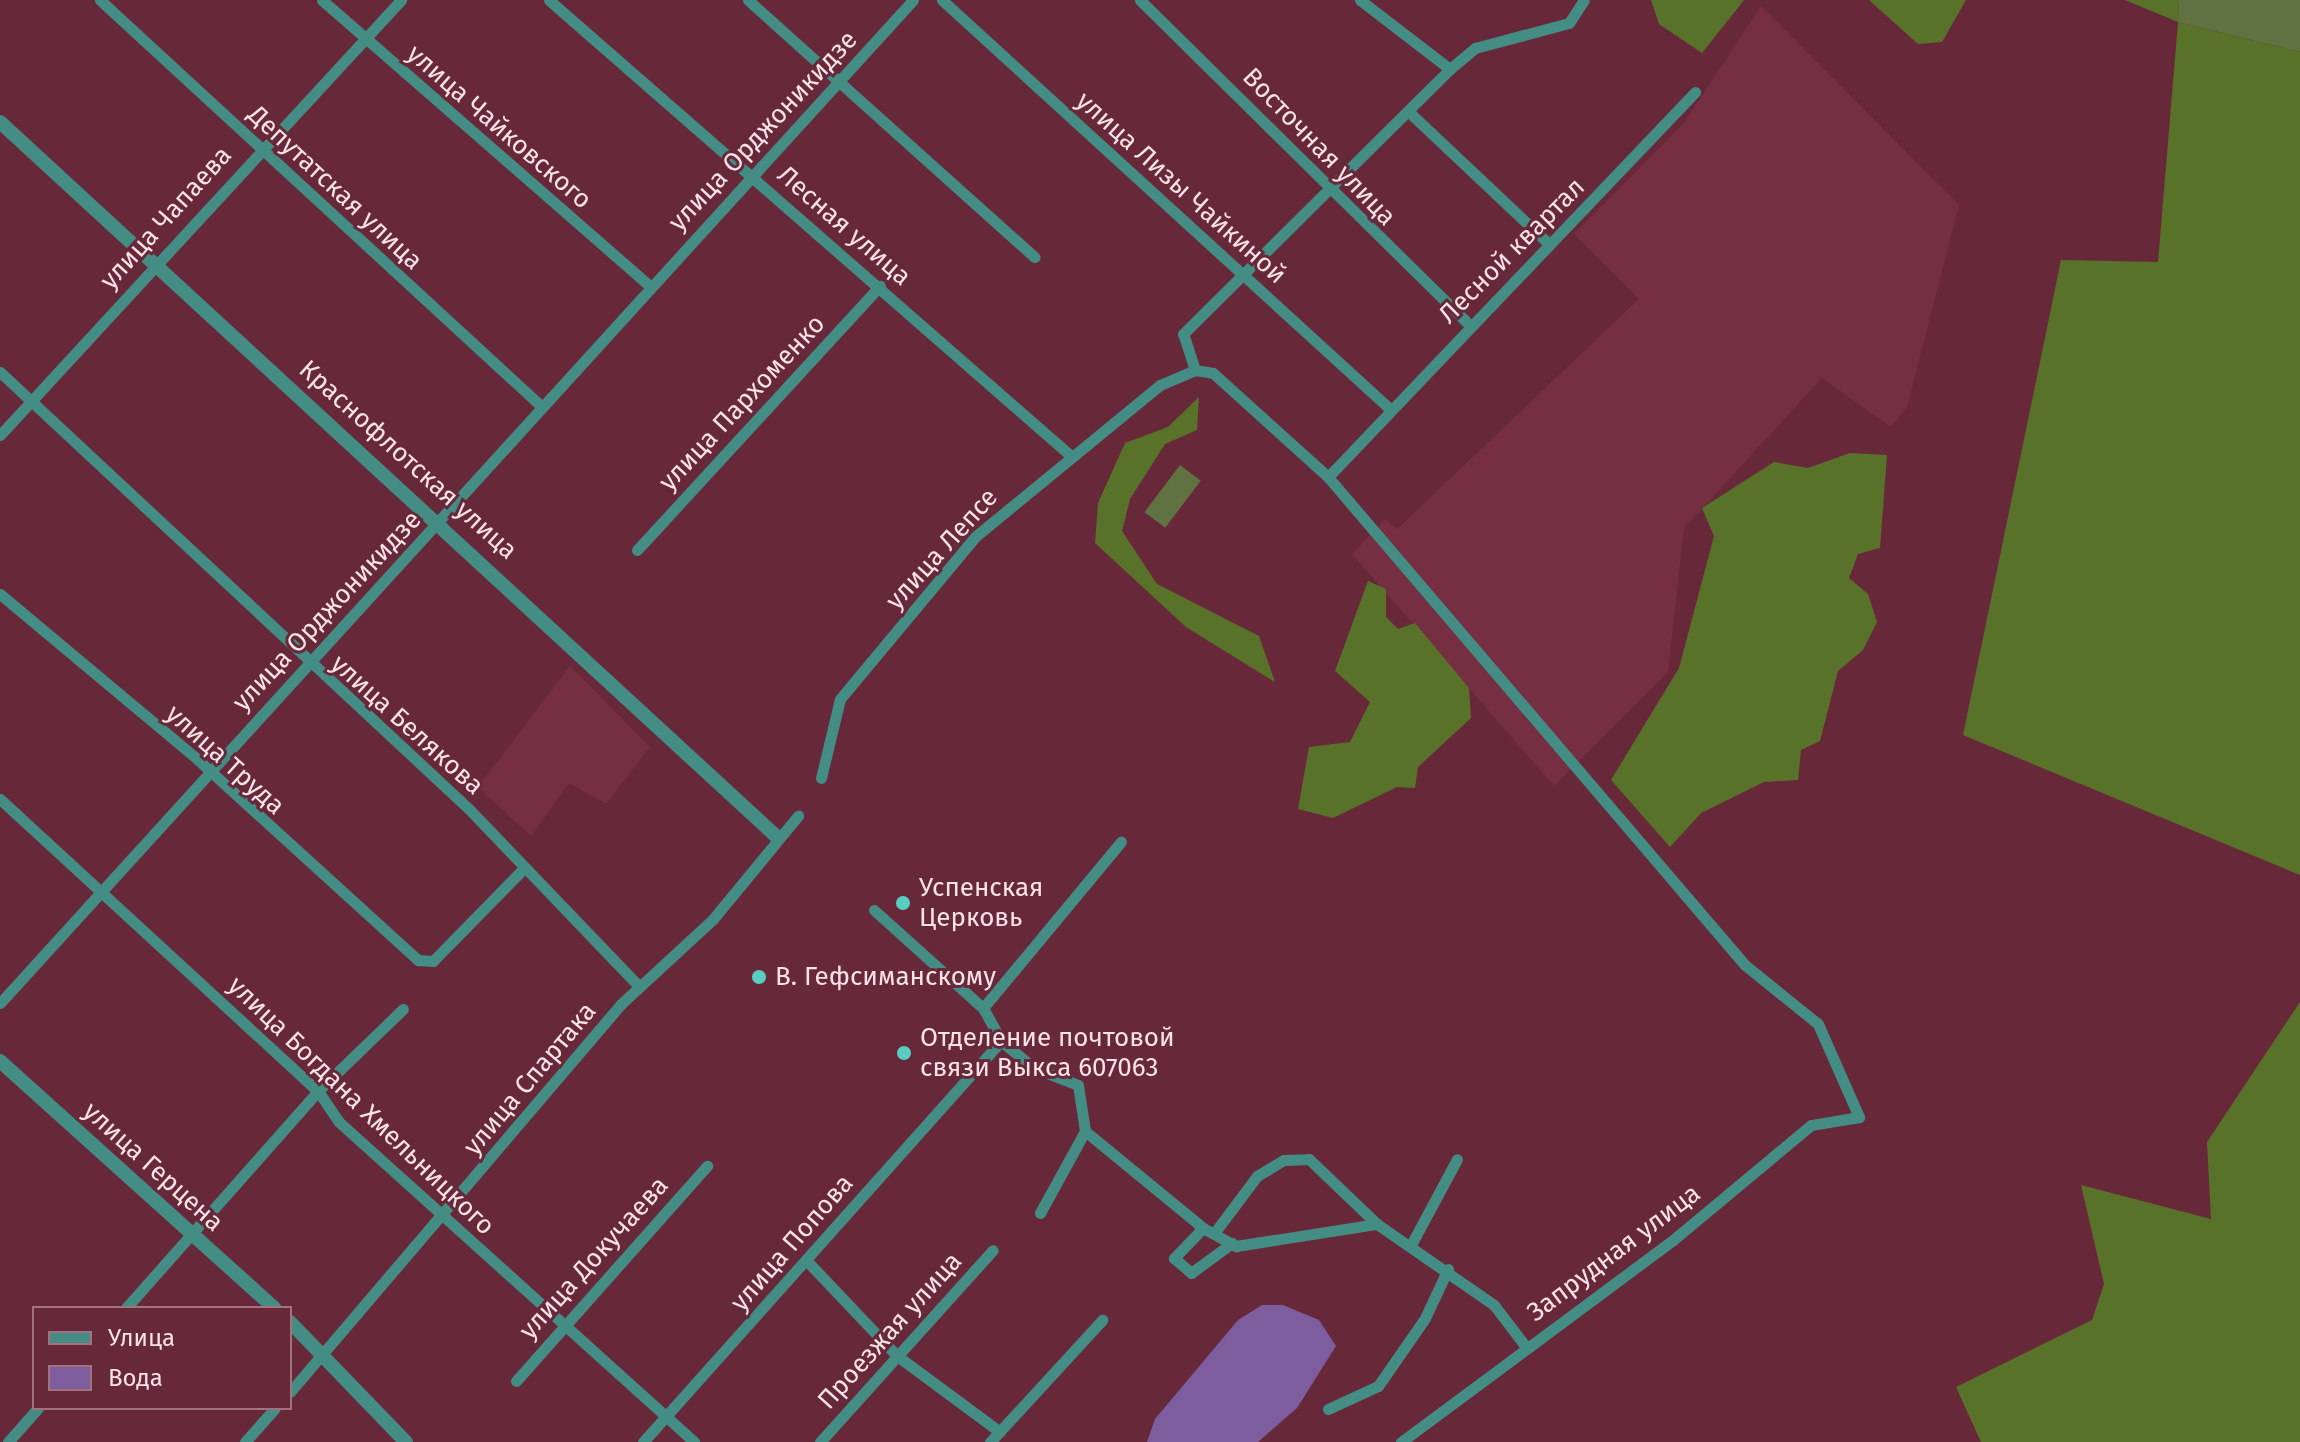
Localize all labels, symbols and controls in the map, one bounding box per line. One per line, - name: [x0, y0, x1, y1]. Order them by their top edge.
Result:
- street label: улица Орджоникидзе: [662, 24, 864, 238]
- street label: улица Чайковского: [400, 38, 598, 216]
- street label: Восточная улица: [1236, 62, 1402, 232]
- street label: улица Лизы Чайкиной: [1069, 85, 1293, 291]
- street label: Депутатская улица: [241, 99, 429, 277]
- street label: улица Чапаева: [94, 140, 238, 296]
- street label: Лесная улица: [771, 159, 917, 293]
- street label: Лесной квартал: [1433, 172, 1591, 330]
- street label: улица Пархоменко: [652, 309, 832, 497]
- street label: Краснофлотская улица: [293, 354, 523, 566]
- street label: улица Лепсе: [880, 482, 1004, 616]
- street label: улица Орджоникидзе: [226, 504, 428, 718]
- street label: улица Белякова: [324, 648, 490, 802]
- street label: улица Труда: [159, 698, 291, 822]
- place label: Успенская Церковь: [919, 872, 1043, 934]
- marker: Успенская Церковь: [894, 894, 912, 912]
- place label: В. Гефсиманскому: [775, 961, 996, 993]
- marker: В. Гефсиманскому: [750, 968, 768, 986]
- street label: улица Богдана Хмельницкого: [221, 970, 501, 1242]
- street label: улица Спартака: [457, 996, 603, 1162]
- place label: Отделение почтовой связи Выкса 607063: [920, 1022, 1174, 1084]
- marker: Отделение почтовой связи Выкса 607063: [895, 1044, 913, 1062]
- street label: улица Герцена: [76, 1096, 230, 1238]
- street label: улица Попова: [724, 1168, 860, 1318]
- street label: улица Докучаева: [513, 1170, 675, 1346]
- street label: Запрудная улица: [1521, 1178, 1707, 1328]
- street label: Проезжая улица: [811, 1246, 969, 1416]
- legend: [32, 1306, 292, 1410]
- text: Улица: [108, 1324, 175, 1352]
- text: Вода: [108, 1364, 163, 1392]

